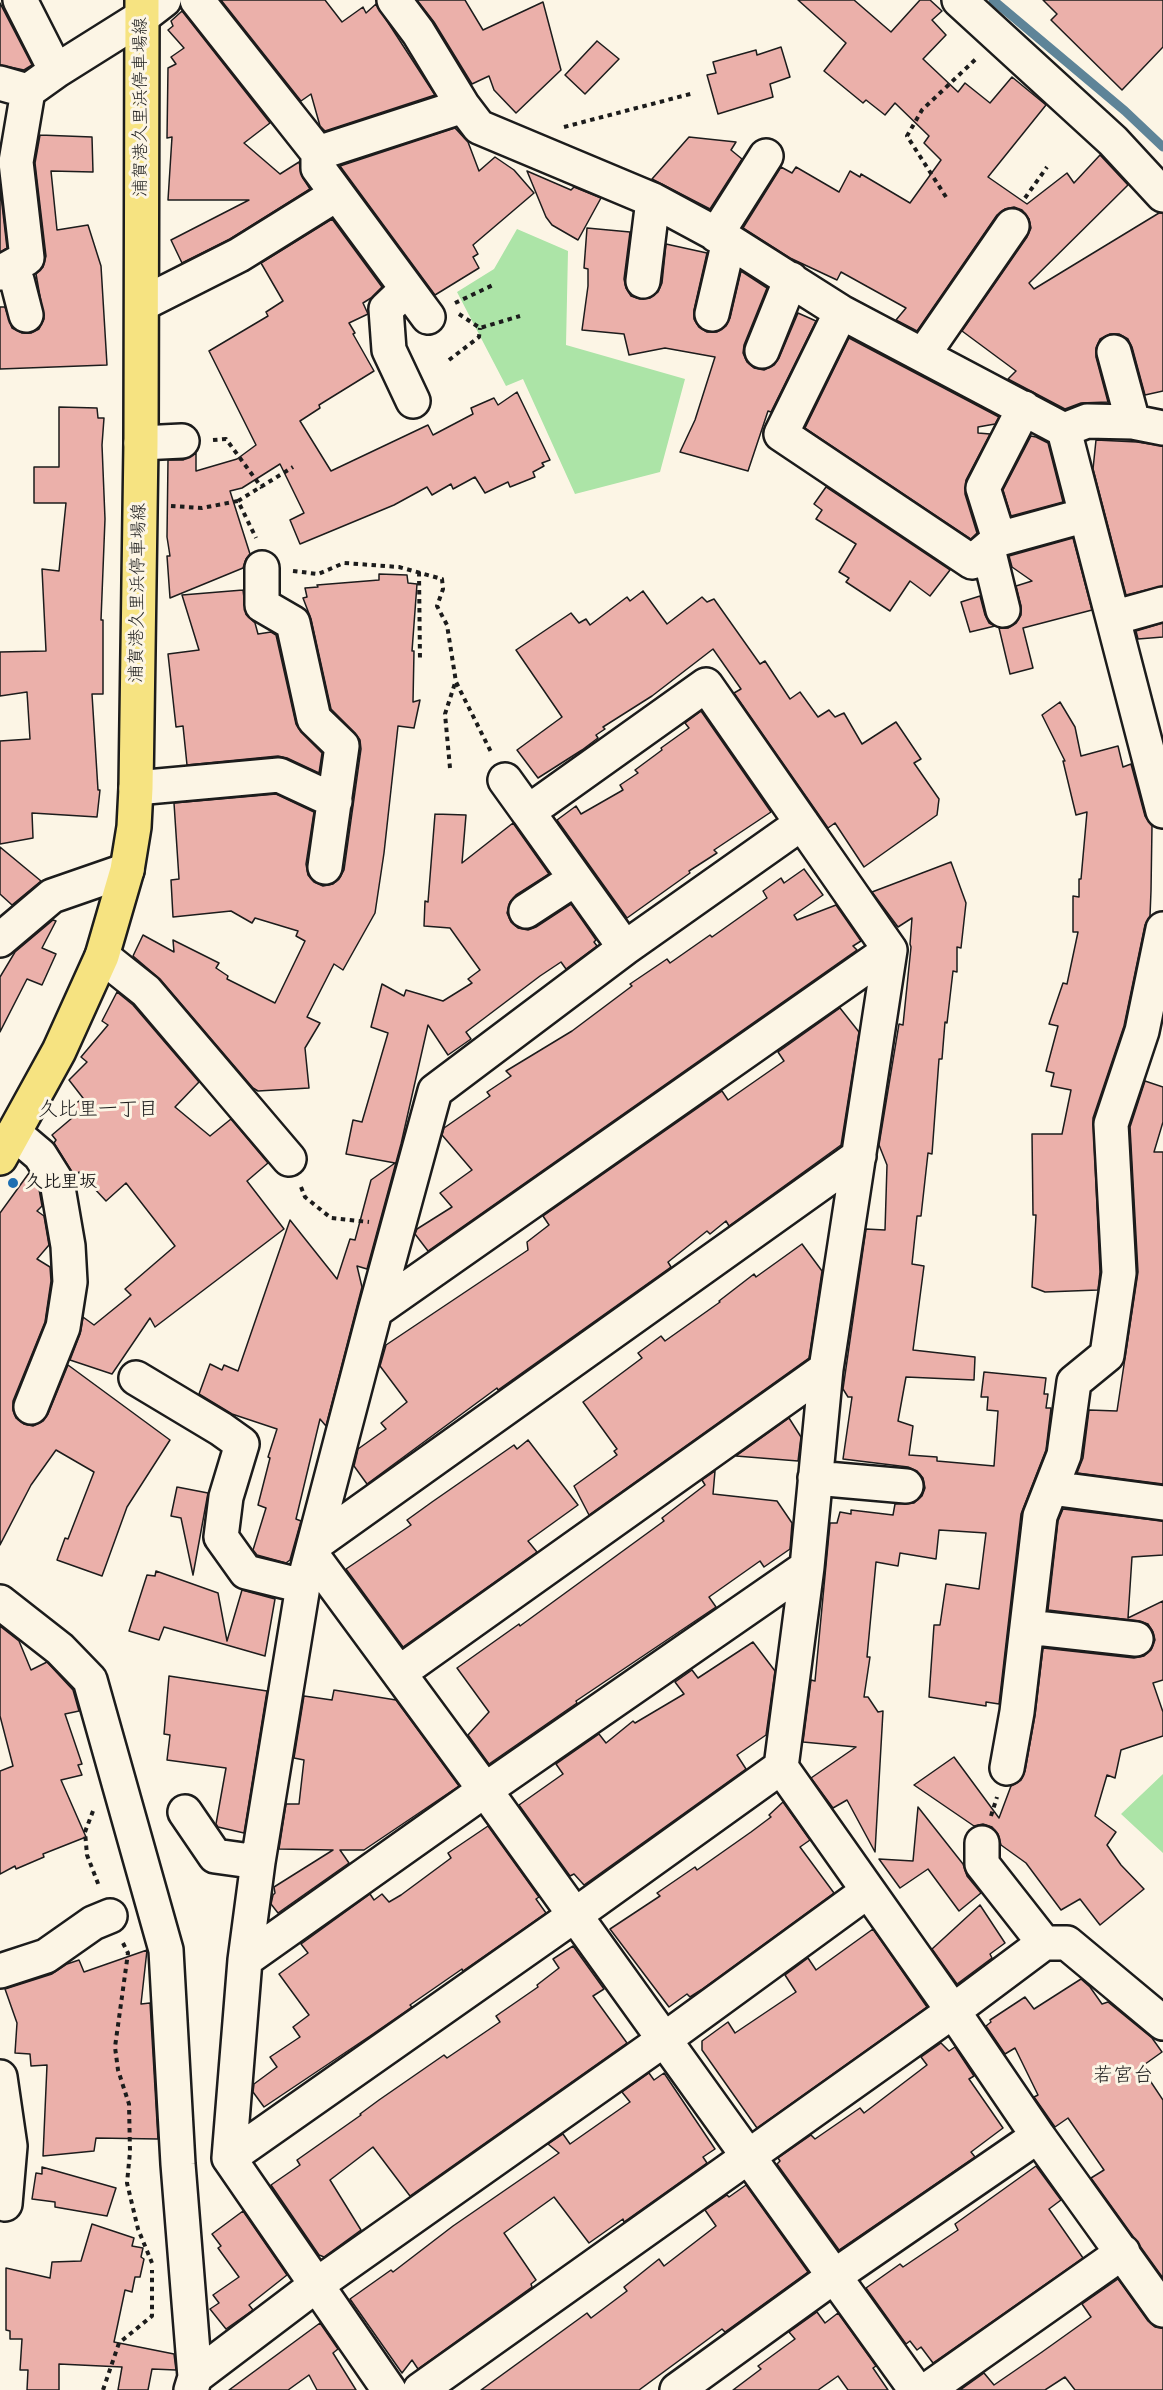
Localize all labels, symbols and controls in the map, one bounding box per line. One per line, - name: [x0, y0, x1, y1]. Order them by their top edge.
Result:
- street label: 浦賀港久里浜停車場線: [131, 17, 153, 197]
- street label: 浦賀港久里浜停車場線: [127, 503, 151, 683]
- district label: 久比里一丁目: [38, 1099, 158, 1123]
- place label: 久比里坂: [25, 1172, 97, 1194]
- marker: 久比里坂: [6, 1176, 20, 1190]
- district label: 若宮台: [1093, 2065, 1153, 2089]

